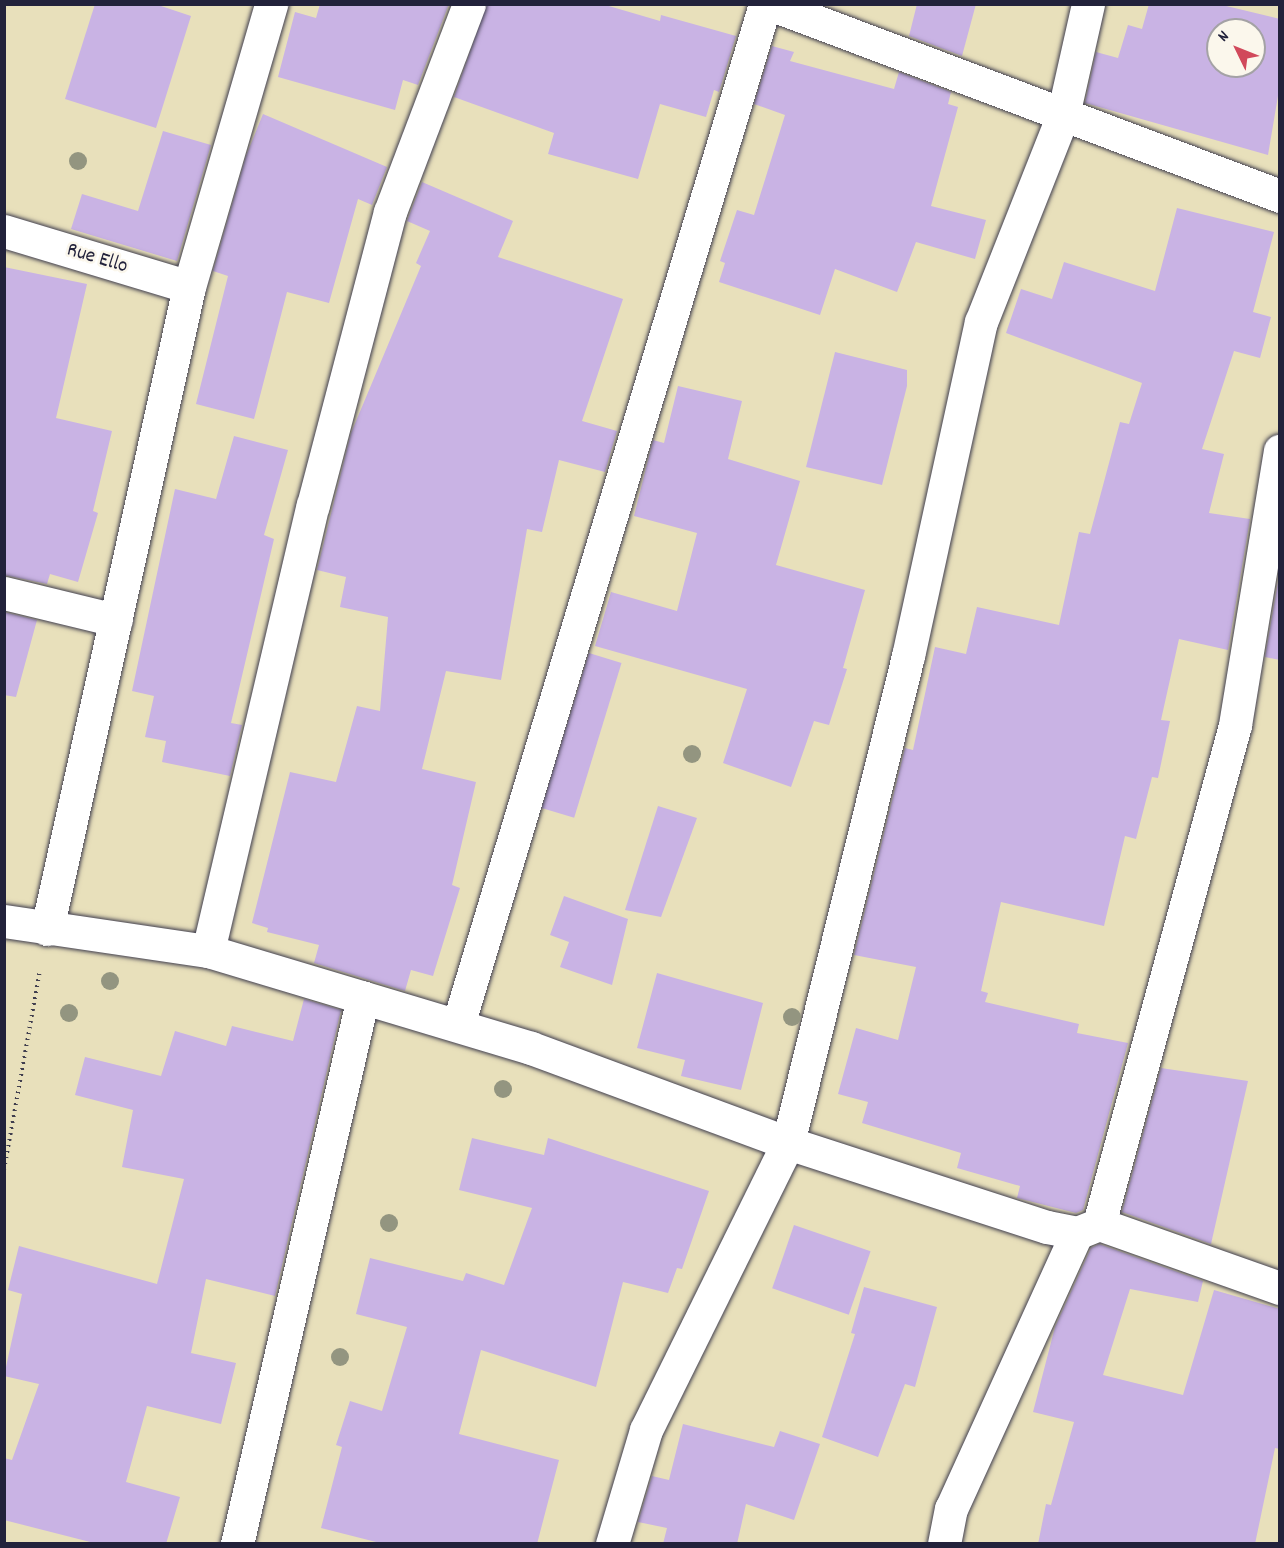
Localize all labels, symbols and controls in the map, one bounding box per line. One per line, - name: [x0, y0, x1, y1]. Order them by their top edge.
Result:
- north arrow: [1206, 18, 1266, 78]
- text: N: [1213, 26, 1235, 47]
- street label: Rue Ello: [64, 238, 130, 280]

